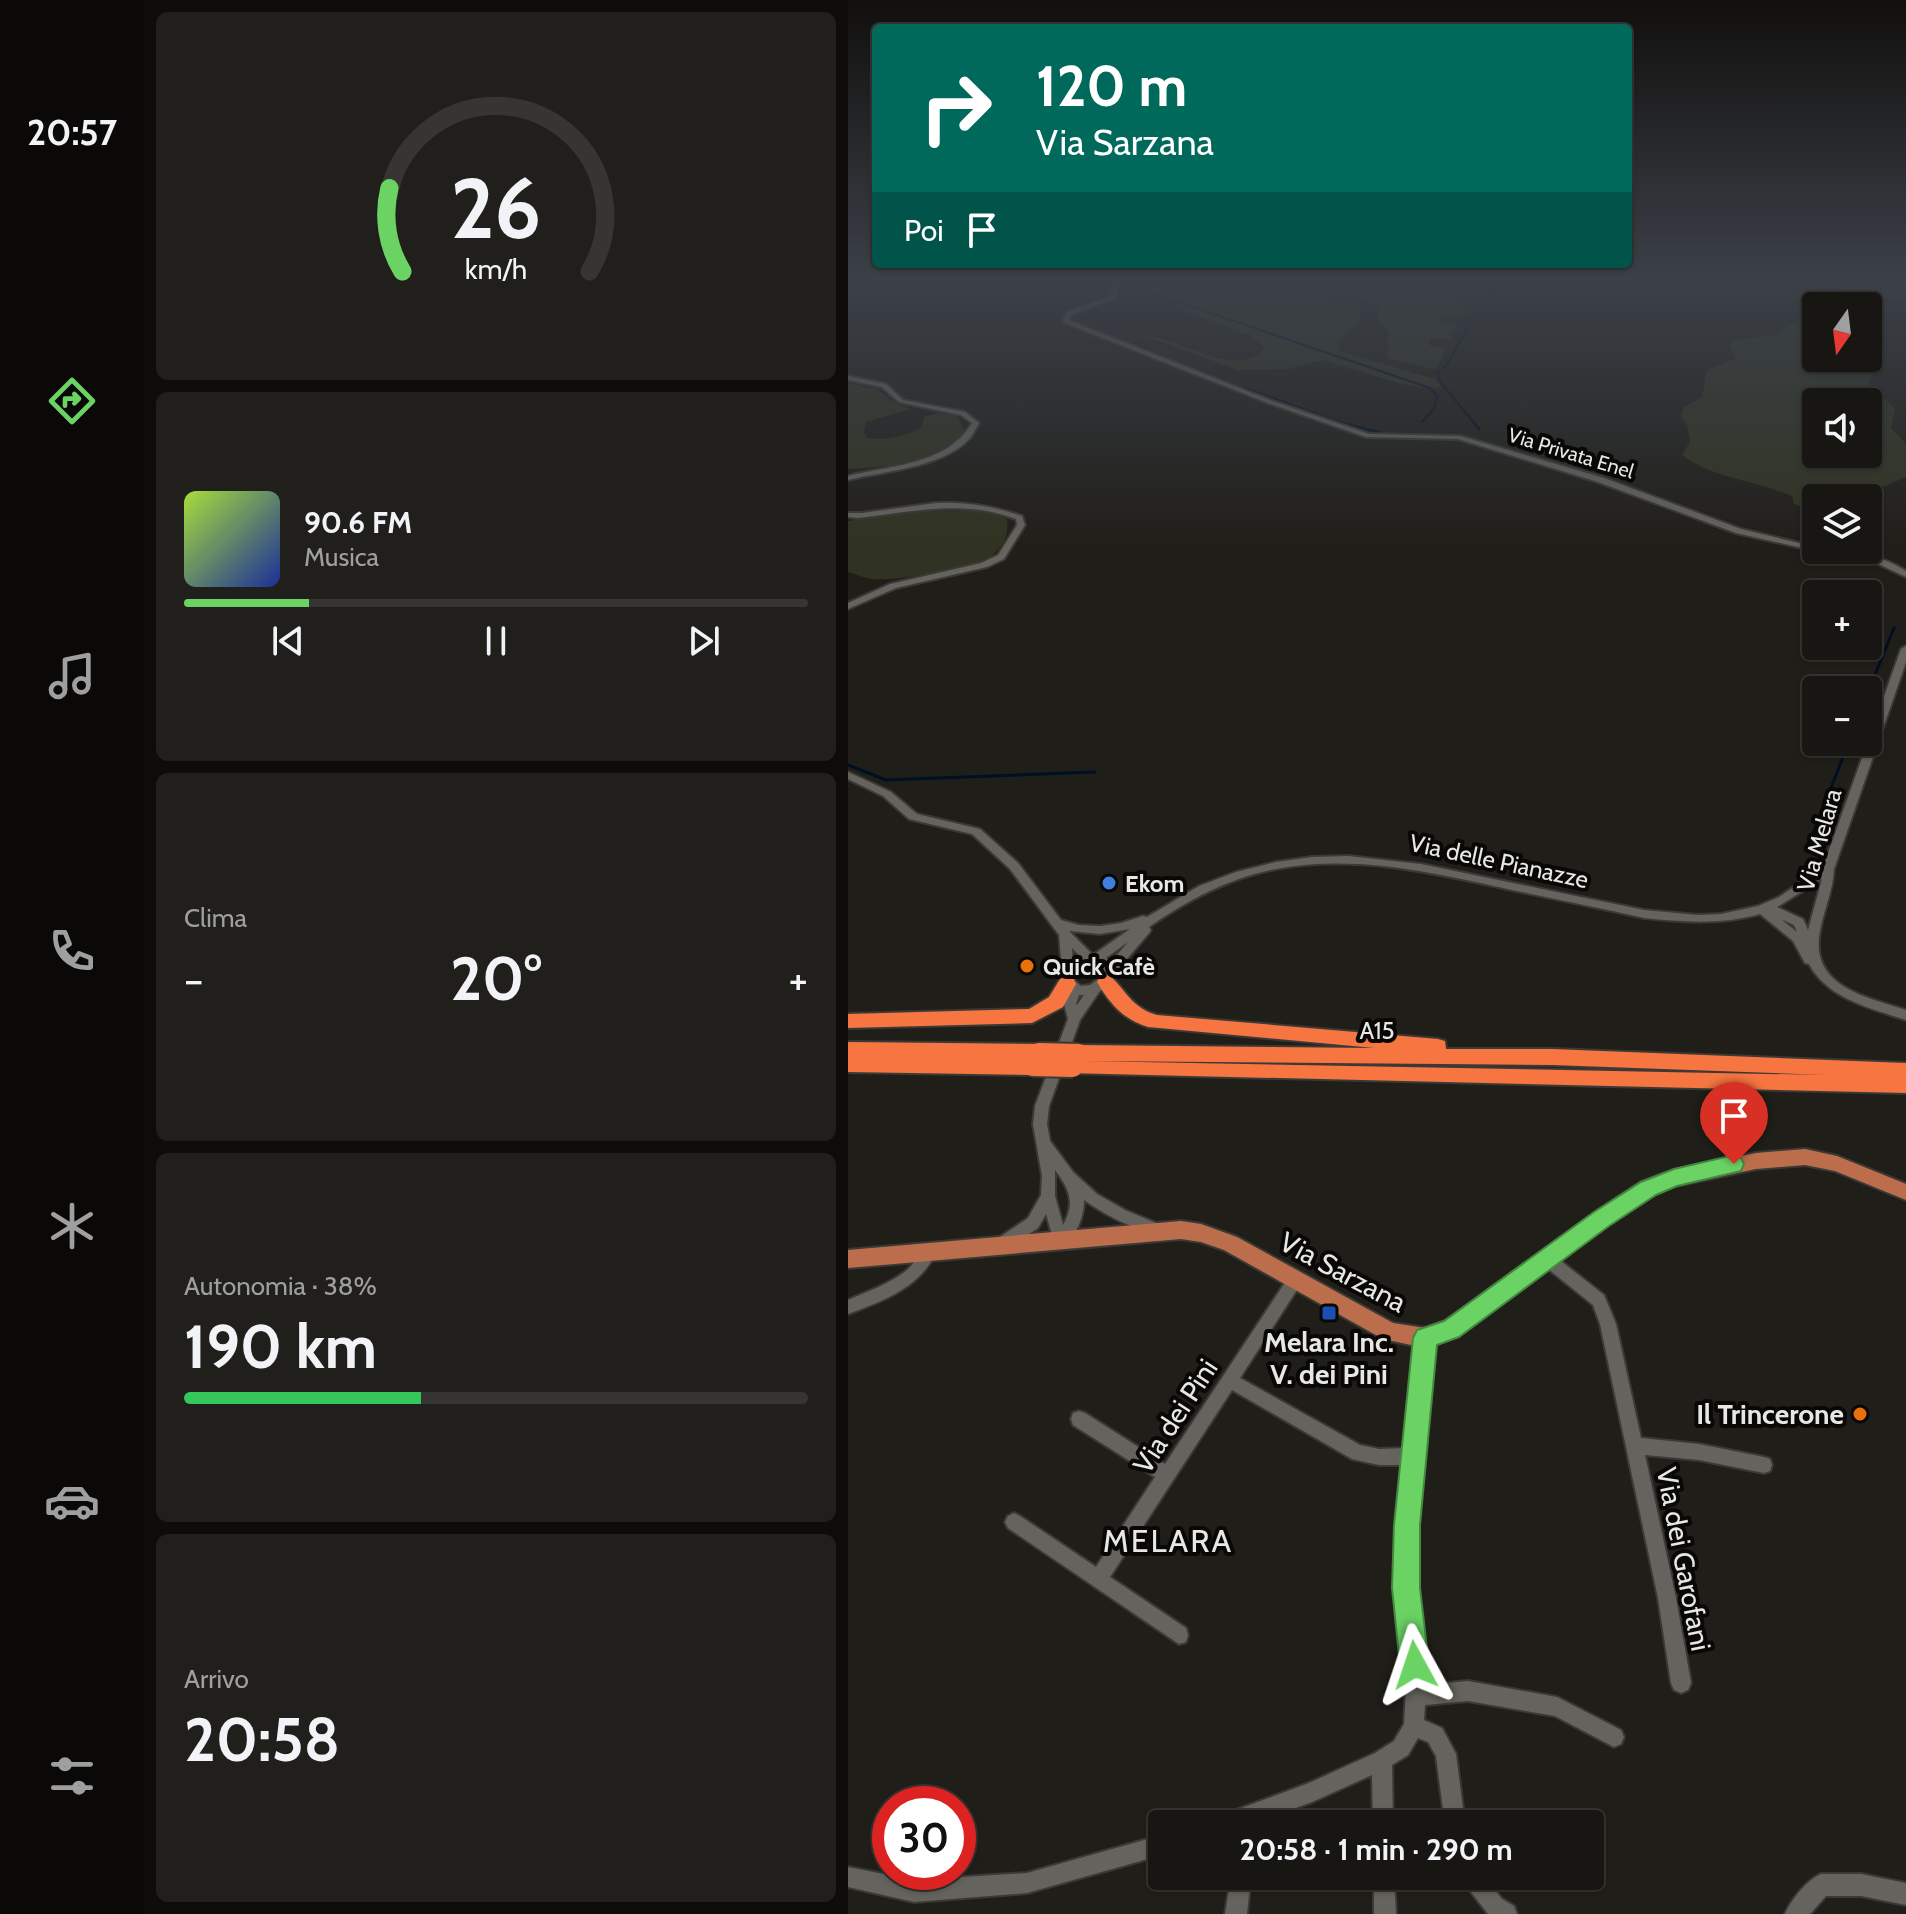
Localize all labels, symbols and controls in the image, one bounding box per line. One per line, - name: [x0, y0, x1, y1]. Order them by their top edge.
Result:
- text: 120 m: [1036, 52, 1187, 120]
- icon: right: [904, 56, 1008, 160]
- text: 20:57: [27, 110, 117, 154]
- text: Via Sarzana: [1036, 120, 1214, 164]
- text: 26: [451, 158, 541, 259]
- icon: arrive: [960, 208, 1004, 252]
- text: Poi: [904, 212, 944, 249]
- text: km/h: [465, 251, 527, 286]
- north arrow: [1802, 292, 1882, 372]
- map controls: [1802, 292, 1882, 756]
- icon: directions: [44, 373, 100, 429]
- button: sound: [1802, 388, 1882, 468]
- street label: Via Privata Enel: [1505, 422, 1637, 484]
- button: layers: [1802, 484, 1882, 564]
- text: 90.6 FM: [304, 504, 412, 541]
- text: Musica: [304, 541, 379, 573]
- button: +: [1802, 580, 1882, 660]
- icon: previous: [266, 619, 310, 663]
- icon: pause: [474, 619, 518, 663]
- icon: next: [682, 619, 726, 663]
- icon: music: [44, 648, 100, 704]
- button: −: [1802, 676, 1882, 756]
- street label: Via Melara: [1791, 785, 1848, 895]
- street label: Via delle Pianazze: [1407, 828, 1591, 894]
- place label: Ekom: [1125, 869, 1184, 898]
- marker: Ekom: [1100, 874, 1118, 892]
- text: Clima: [184, 902, 247, 934]
- icon: phone: [44, 923, 100, 979]
- text: 20°: [450, 942, 542, 1015]
- place label: Quick Cafè: [1043, 952, 1155, 981]
- text: −: [184, 953, 203, 1006]
- text: +: [789, 953, 808, 1006]
- marker: Quick Cafè: [1018, 957, 1036, 975]
- street label: A15: [1359, 1016, 1395, 1045]
- pin: [1700, 1082, 1768, 1164]
- icon: arrive: [1712, 1094, 1756, 1138]
- icon: climate: [44, 1198, 100, 1254]
- street label: Via Sarzana: [1274, 1225, 1413, 1320]
- text: Autonomia · 38%: [184, 1270, 377, 1302]
- marker: Melara Inc. V. dei Pini: [1320, 1304, 1338, 1322]
- text: 190 km: [184, 1310, 377, 1383]
- place label: Melara Inc. V. dei Pini: [1264, 1325, 1394, 1391]
- street label: Via dei Pini: [1125, 1352, 1225, 1480]
- place label: Il Trincerone: [1696, 1397, 1844, 1431]
- marker: Il Trincerone: [1851, 1405, 1869, 1423]
- street label: Via dei Garofani: [1650, 1464, 1718, 1654]
- icon: car: [44, 1473, 100, 1529]
- district label: MELARA: [1103, 1521, 1233, 1560]
- position arrow: [1373, 1623, 1457, 1707]
- text: Arrivo: [184, 1663, 249, 1695]
- text: 20:58: [184, 1703, 340, 1776]
- icon: filters: [44, 1748, 100, 1804]
- speed limit sign: 30: [872, 1786, 976, 1890]
- text: 20:58 · 1 min · 290 m: [1239, 1831, 1513, 1868]

